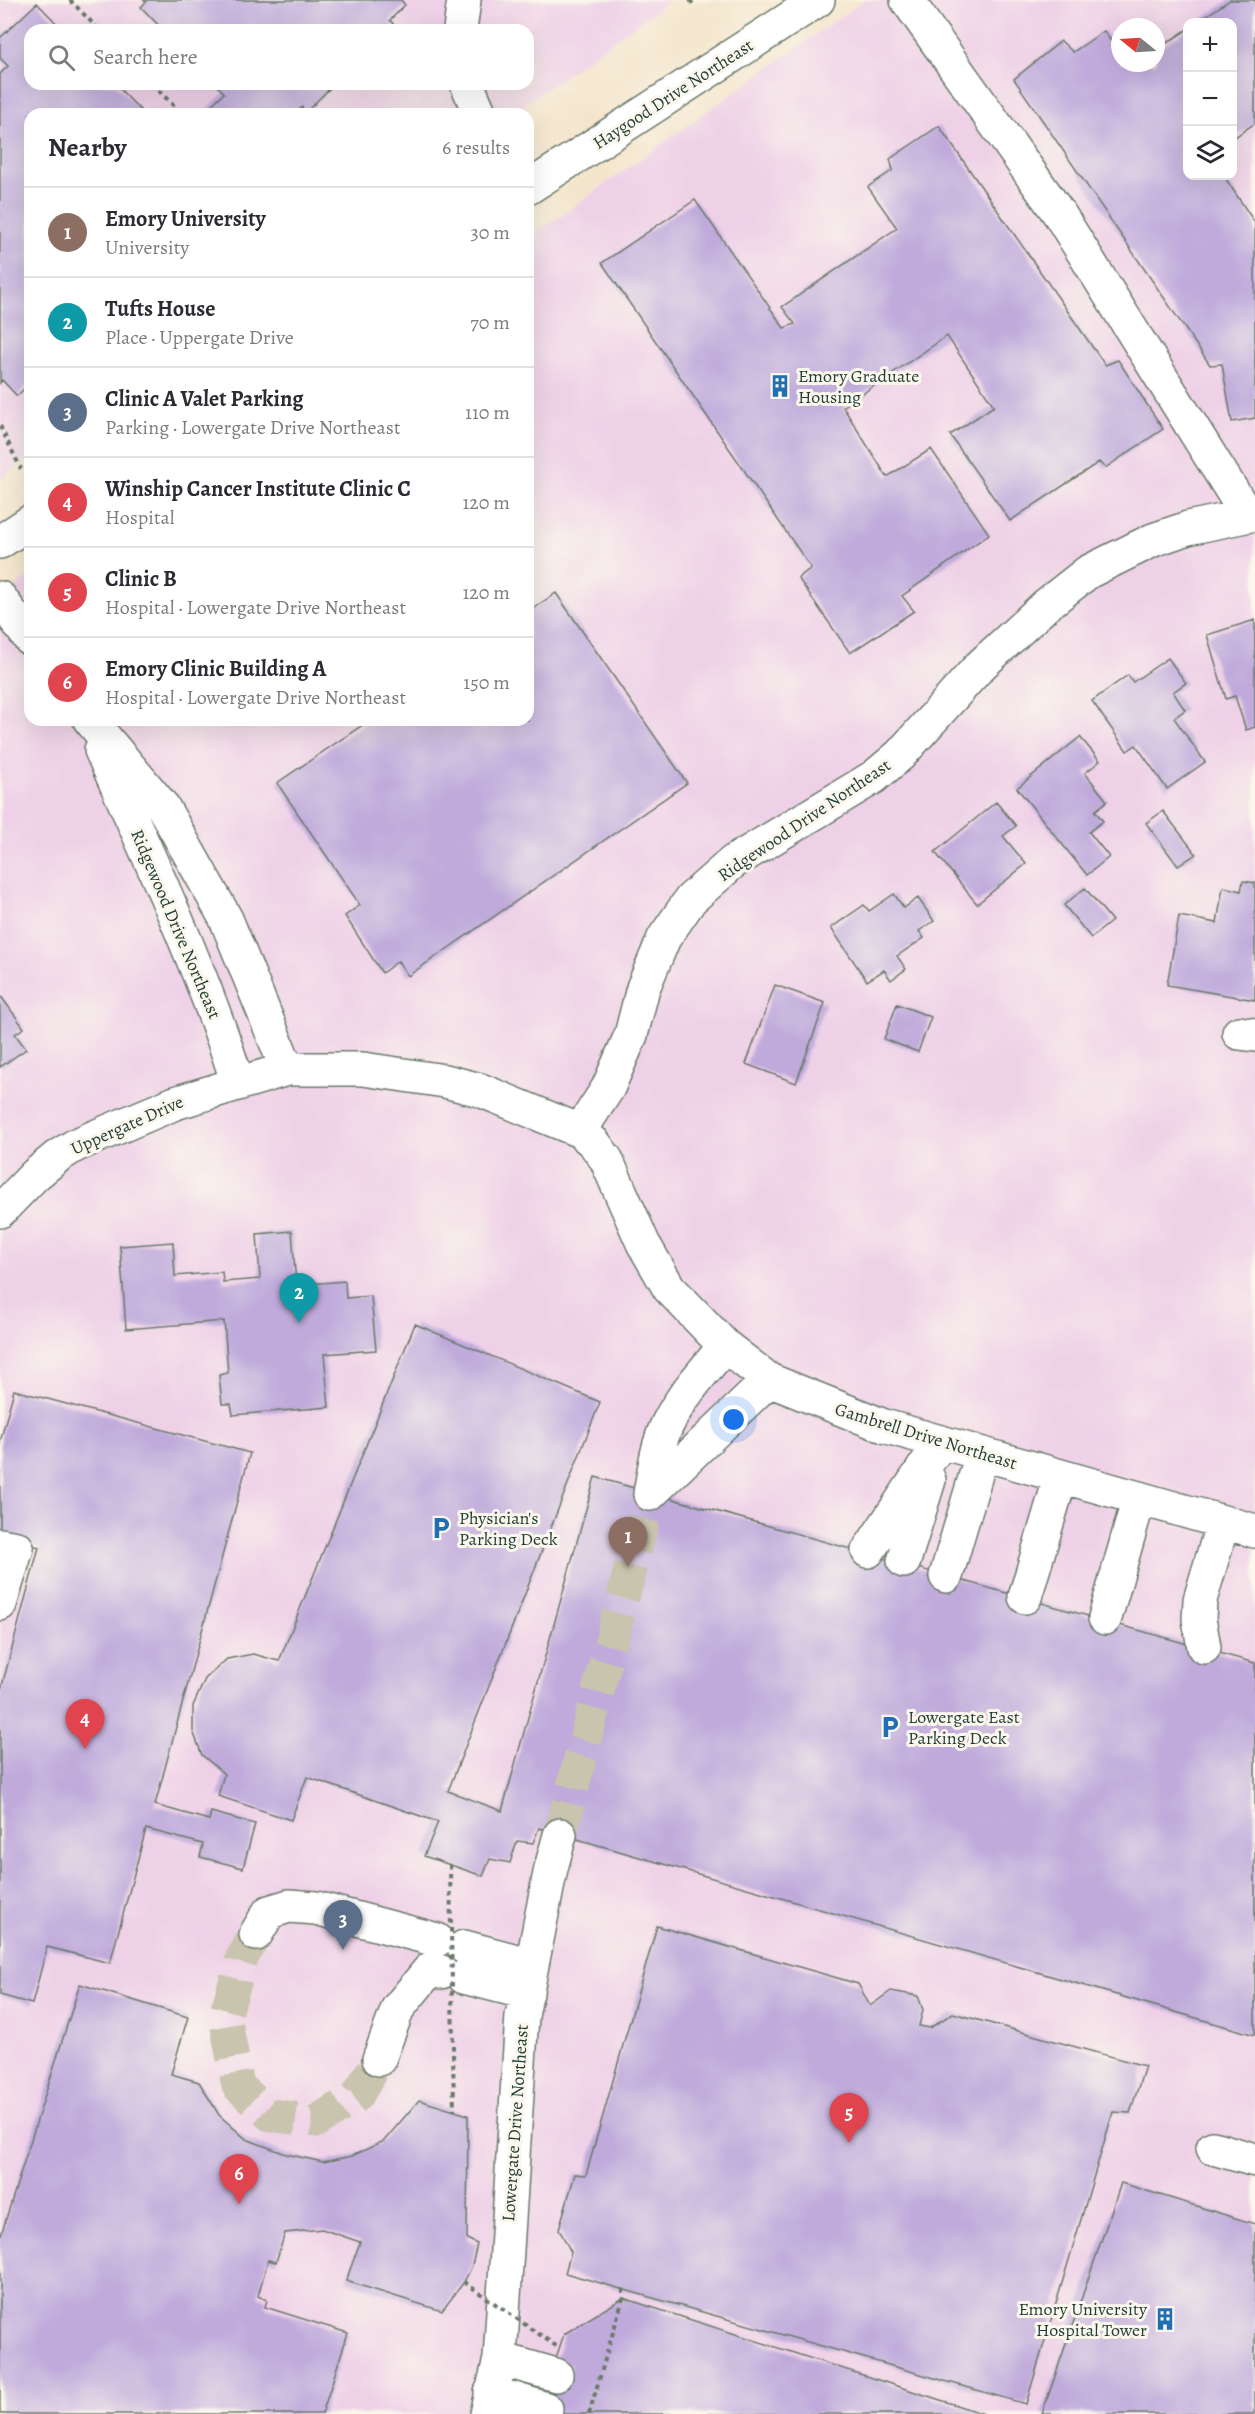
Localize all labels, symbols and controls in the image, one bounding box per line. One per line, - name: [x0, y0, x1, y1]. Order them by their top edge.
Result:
- north arrow: [1111, 18, 1165, 72]
- map controls: [1183, 18, 1237, 180]
- button: +: [1183, 18, 1237, 72]
- search box: [24, 24, 534, 90]
- street label: Haygood Drive Northeast: [588, 33, 758, 155]
- icon: search: [45, 41, 78, 74]
- text: Search here: [93, 42, 198, 72]
- button: −: [1183, 72, 1237, 126]
- button: layers: [1183, 126, 1237, 180]
- text: Nearby: [48, 130, 127, 165]
- text: 6 results: [442, 134, 510, 161]
- text: Emory University: [105, 204, 266, 234]
- text: 1: [64, 219, 71, 246]
- text: 30 m: [470, 219, 510, 246]
- text: University: [105, 234, 189, 261]
- text: Tufts House: [105, 294, 215, 324]
- text: 2: [63, 309, 72, 336]
- text: 70 m: [470, 309, 510, 336]
- text: Place · Uppergate Drive: [105, 324, 294, 351]
- place label: Emory Graduate Housing: [798, 364, 919, 409]
- building icon: Emory Graduate Housing: [767, 373, 793, 399]
- text: Clinic A Valet Parking: [105, 384, 304, 414]
- text: 3: [63, 399, 72, 426]
- text: 110 m: [465, 399, 510, 426]
- text: Parking · Lowergate Drive Northeast: [105, 414, 400, 441]
- text: Winship Cancer Institute Clinic C: [105, 474, 411, 504]
- text: 4: [63, 489, 72, 516]
- text: 120 m: [462, 489, 510, 516]
- text: Hospital: [105, 504, 175, 531]
- text: Clinic B: [105, 564, 177, 594]
- text: 5: [63, 579, 72, 606]
- text: 120 m: [462, 579, 510, 606]
- text: Hospital · Lowergate Drive Northeast: [105, 594, 406, 621]
- text: Emory Clinic Building A: [105, 654, 326, 684]
- text: 6: [63, 669, 72, 696]
- text: 150 m: [463, 669, 510, 696]
- text: Hospital · Lowergate Drive Northeast: [105, 684, 406, 711]
- street label: Ridgewood Drive Northeast: [713, 753, 895, 887]
- street label: Ridgewood Drive Northeast: [125, 826, 227, 1023]
- street label: Uppergate Drive: [67, 1089, 187, 1161]
- pin: 2: [280, 1274, 318, 1323]
- street label: Gambrell Drive Northeast: [832, 1397, 1020, 1475]
- your location: [719, 1405, 748, 1434]
- place label: Physician's Parking Deck: [459, 1506, 558, 1551]
- parking icon: Physician's Parking Deck: [428, 1515, 454, 1541]
- pin: 1: [608, 1518, 648, 1567]
- pin: 4: [66, 1700, 104, 1749]
- place label: Lowergate East Parking Deck: [908, 1705, 1020, 1750]
- parking icon: Lowergate East Parking Deck: [877, 1714, 903, 1740]
- pin: 3: [324, 1900, 362, 1950]
- street label: Lowergate Drive Northeast: [496, 2024, 534, 2222]
- pin: 5: [830, 2094, 868, 2143]
- pin: 6: [220, 2154, 258, 2204]
- place label: Emory University Hospital Tower: [1018, 2297, 1148, 2342]
- building icon: Emory University Hospital Tower: [1152, 2306, 1178, 2332]

